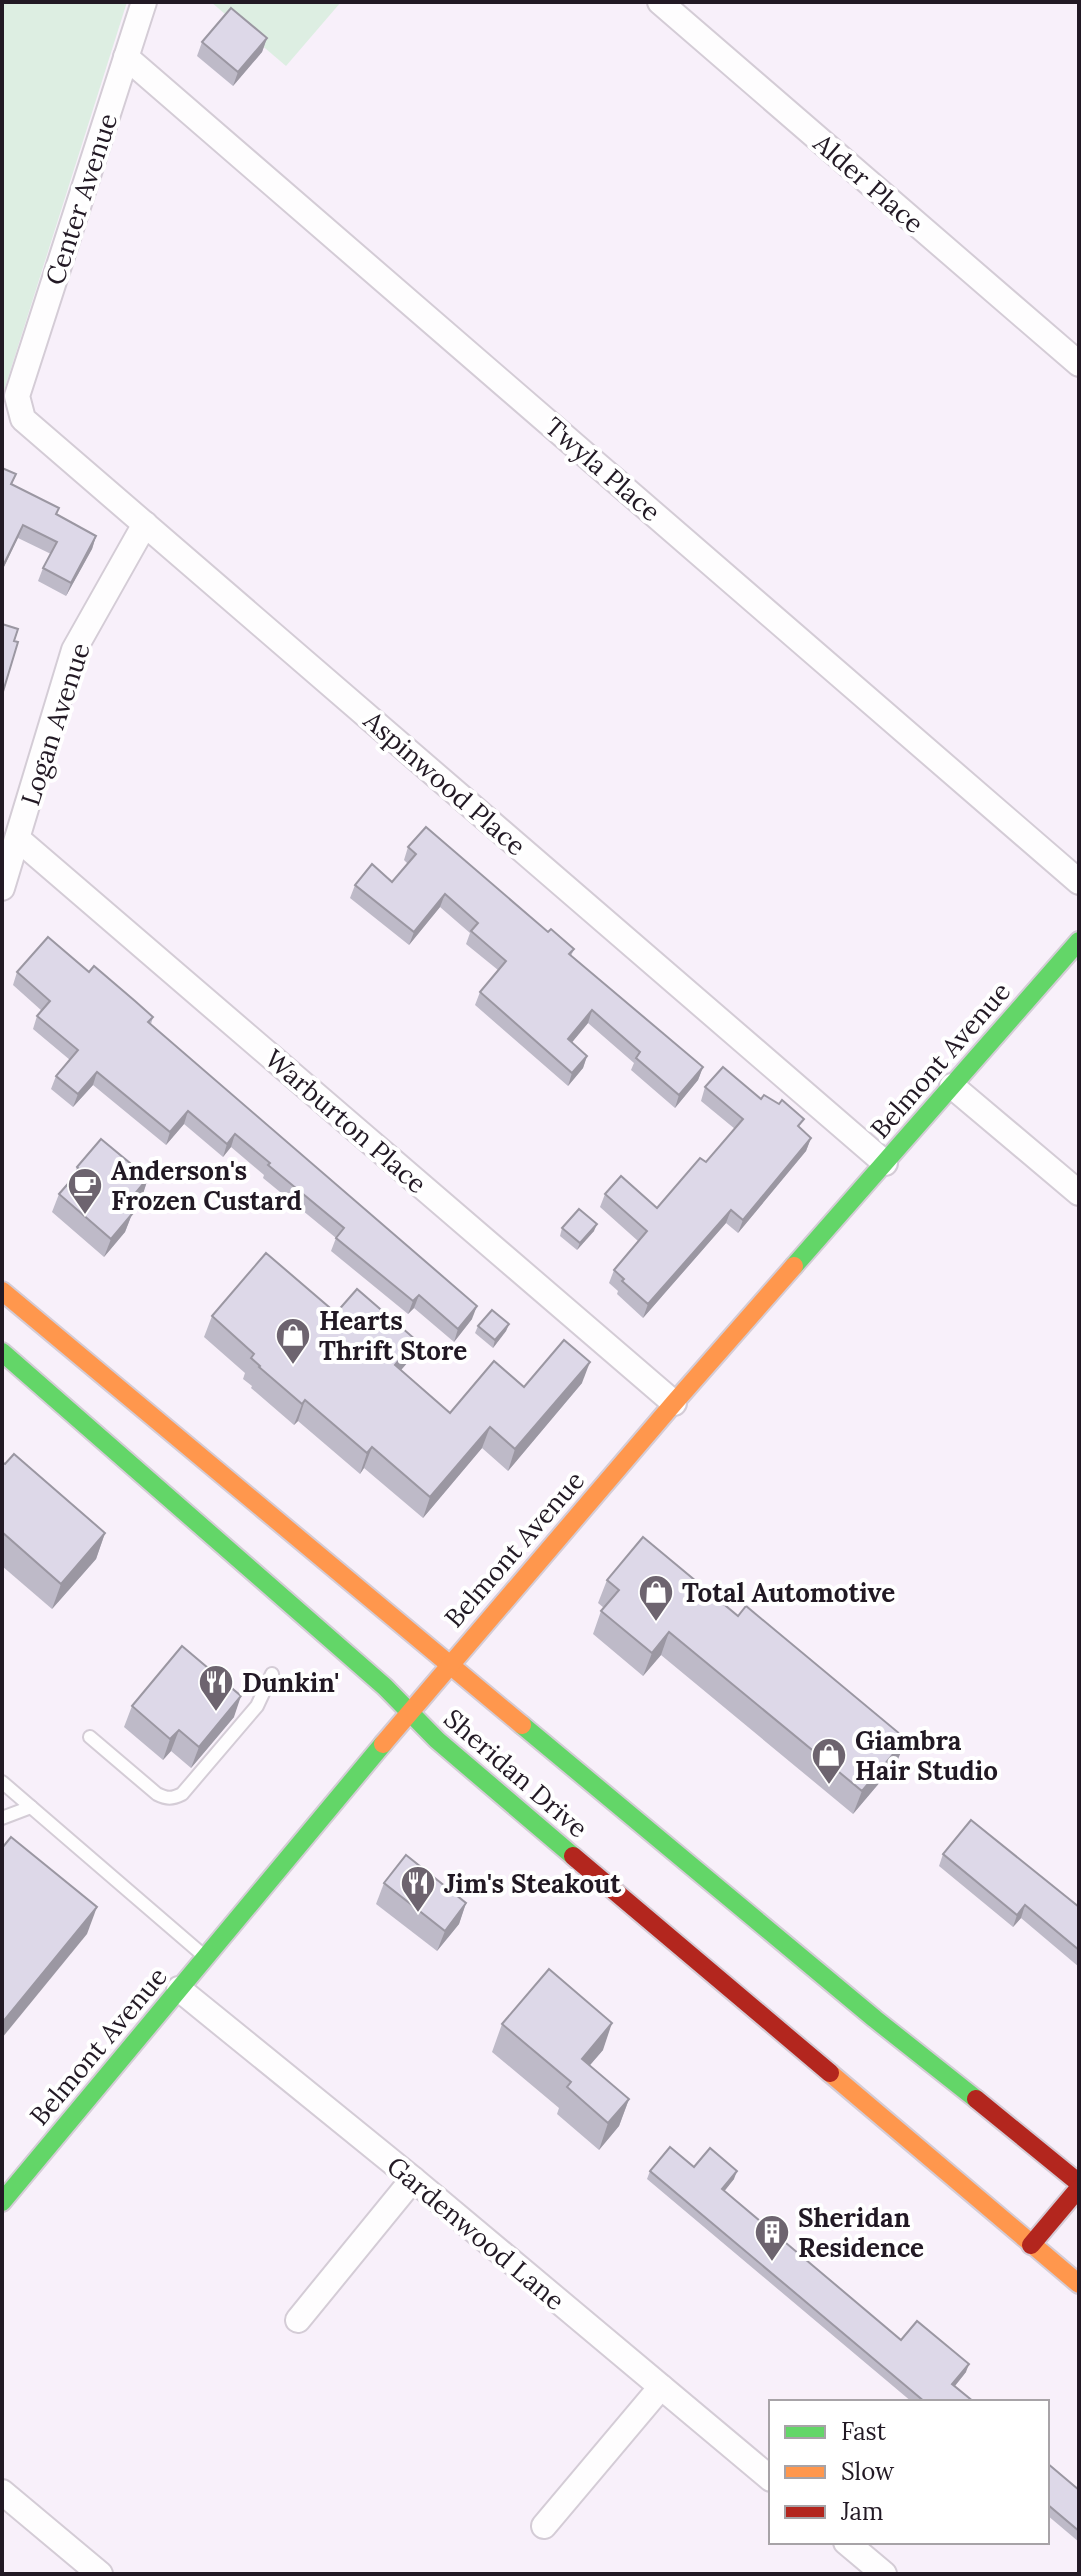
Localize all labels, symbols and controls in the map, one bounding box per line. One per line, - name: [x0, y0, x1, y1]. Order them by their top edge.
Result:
- street label: Center Avenue: [38, 109, 124, 289]
- street label: Alder Place: [806, 126, 931, 240]
- street label: Twyla Place: [538, 410, 668, 528]
- street label: Logan Avenue: [13, 639, 97, 809]
- street label: Aspinwood Place: [357, 703, 533, 862]
- street label: Belmont Avenue: [863, 975, 1017, 1145]
- street label: Warburton Place: [258, 1042, 434, 1200]
- place label: Anderson's Frozen Custard: [111, 1154, 302, 1217]
- cafe icon: Anderson's Frozen Custard: [66, 1166, 104, 1216]
- place label: Hearts Thrift Store: [319, 1304, 467, 1367]
- shop icon: Hearts Thrift Store: [274, 1316, 312, 1366]
- street label: Belmont Avenue: [437, 1464, 591, 1634]
- shop icon: Total Automotive: [637, 1573, 675, 1623]
- place label: Total Automotive: [682, 1576, 895, 1609]
- restaurant icon: Dunkin': [197, 1663, 235, 1713]
- place label: Dunkin': [242, 1666, 339, 1699]
- street label: Sheridan Drive: [437, 1702, 595, 1844]
- place label: Giambra Hair Studio: [855, 1724, 998, 1787]
- shop icon: Giambra Hair Studio: [810, 1736, 848, 1786]
- restaurant icon: Jim's Steakout: [399, 1864, 437, 1914]
- place label: Jim's Steakout: [444, 1867, 622, 1900]
- street label: Belmont Avenue: [22, 1960, 174, 2132]
- street label: Gardenwood Lane: [381, 2149, 571, 2317]
- place label: Sheridan Residence: [798, 2201, 924, 2264]
- building icon: Sheridan Residence: [753, 2213, 791, 2263]
- legend: [769, 2400, 1049, 2544]
- text: Fast: [841, 2416, 887, 2447]
- text: Slow: [841, 2456, 895, 2487]
- text: Jam: [840, 2496, 883, 2527]

